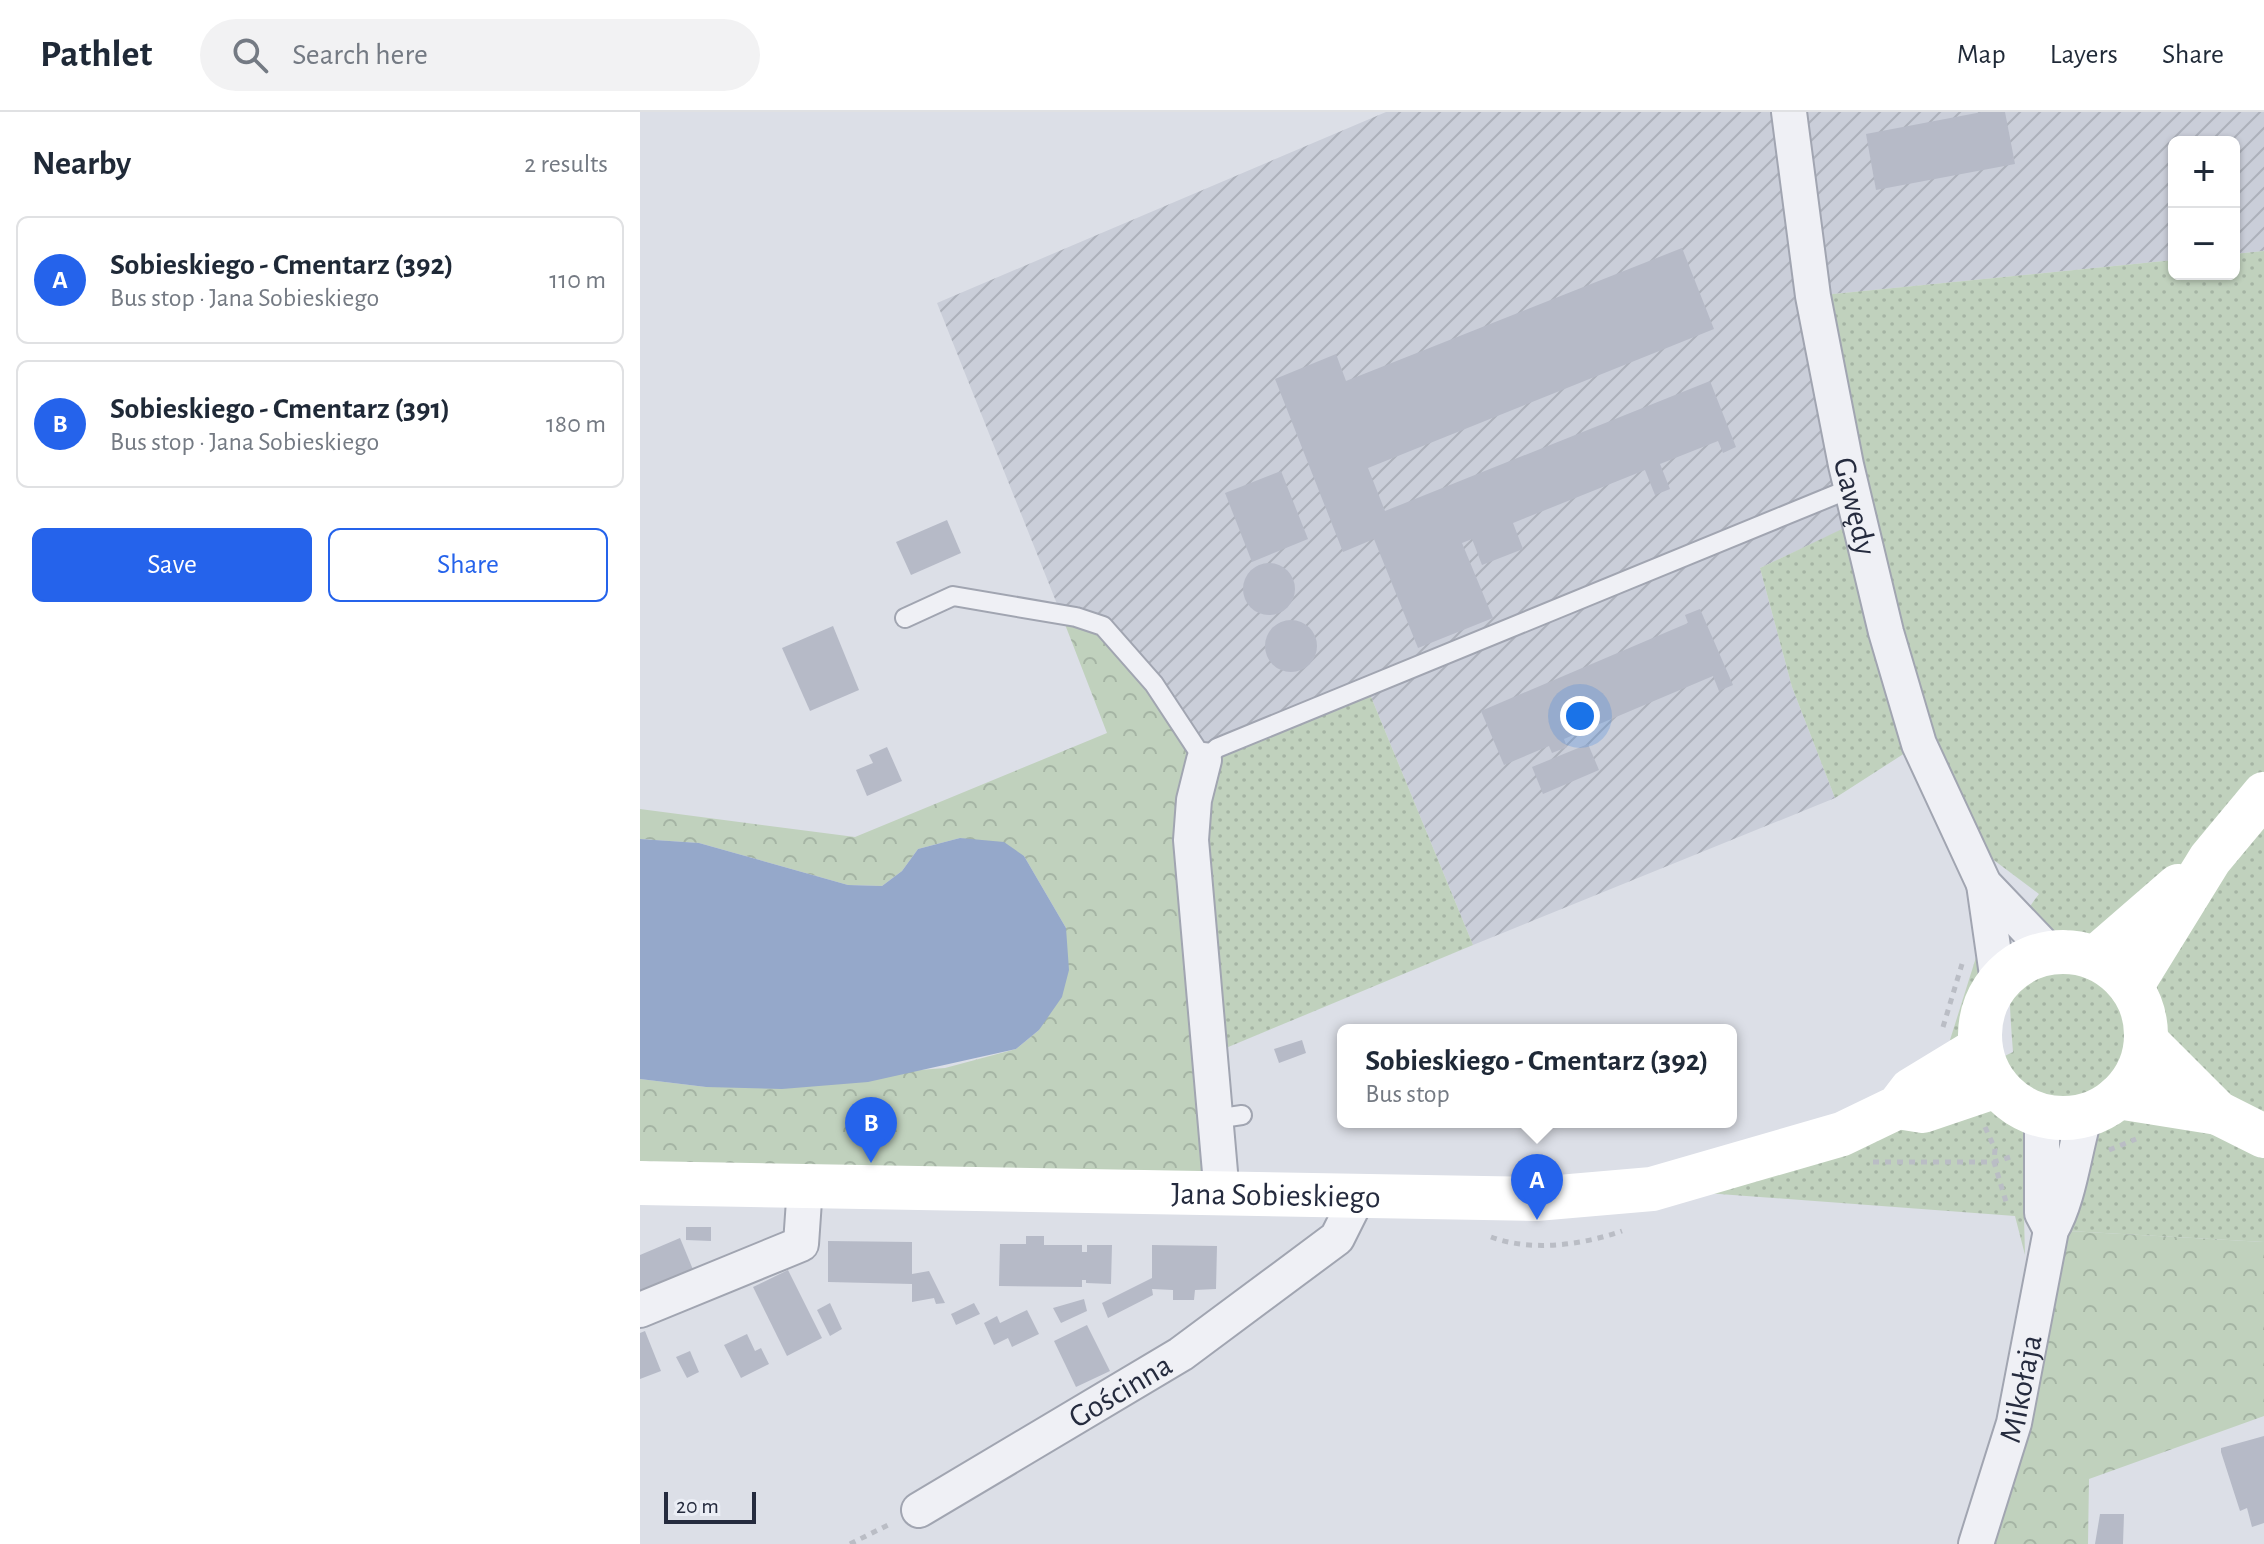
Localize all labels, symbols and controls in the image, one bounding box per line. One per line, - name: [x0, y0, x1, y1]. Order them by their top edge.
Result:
- search box: [200, 19, 760, 91]
- icon: search: [228, 33, 272, 77]
- text: Pathlet: [40, 36, 152, 74]
- text: Search here: [292, 40, 428, 70]
- text: Map: [1957, 41, 2006, 69]
- text: Layers: [2050, 41, 2118, 69]
- text: Share: [2162, 41, 2224, 69]
- map controls: [2168, 136, 2240, 280]
- button: +: [2168, 136, 2240, 208]
- text: Nearby: [32, 147, 131, 181]
- text: 2 results: [524, 151, 608, 177]
- button: −: [2168, 208, 2240, 280]
- text: Sobieskiego - Cmentarz (392): [110, 250, 454, 280]
- text: A: [52, 267, 68, 293]
- text: 110 m: [549, 267, 606, 293]
- text: Bus stop · Jana Sobieskiego: [110, 285, 379, 311]
- text: Sobieskiego - Cmentarz (391): [110, 394, 450, 424]
- text: B: [52, 411, 68, 437]
- text: 180 m: [546, 411, 606, 437]
- text: Bus stop · Jana Sobieskiego: [110, 429, 379, 455]
- street label: Gawędy: [1828, 454, 1882, 559]
- button: Save: [32, 528, 312, 602]
- button: Share: [328, 528, 608, 602]
- your location: [1560, 696, 1600, 736]
- popup: [1337, 1024, 1737, 1128]
- text: Sobieskiego - Cmentarz (392): [1365, 1046, 1709, 1076]
- text: Bus stop: [1365, 1081, 1450, 1107]
- pin: B: [845, 1097, 897, 1163]
- pin: A: [1511, 1154, 1563, 1220]
- street label: Jana Sobieskiego: [1171, 1177, 1381, 1213]
- street label: Mikołaja: [1994, 1332, 2048, 1447]
- street label: Gościnna: [1064, 1348, 1178, 1434]
- scale bar: [664, 1488, 756, 1524]
- text: 20 m: [676, 1495, 719, 1517]

